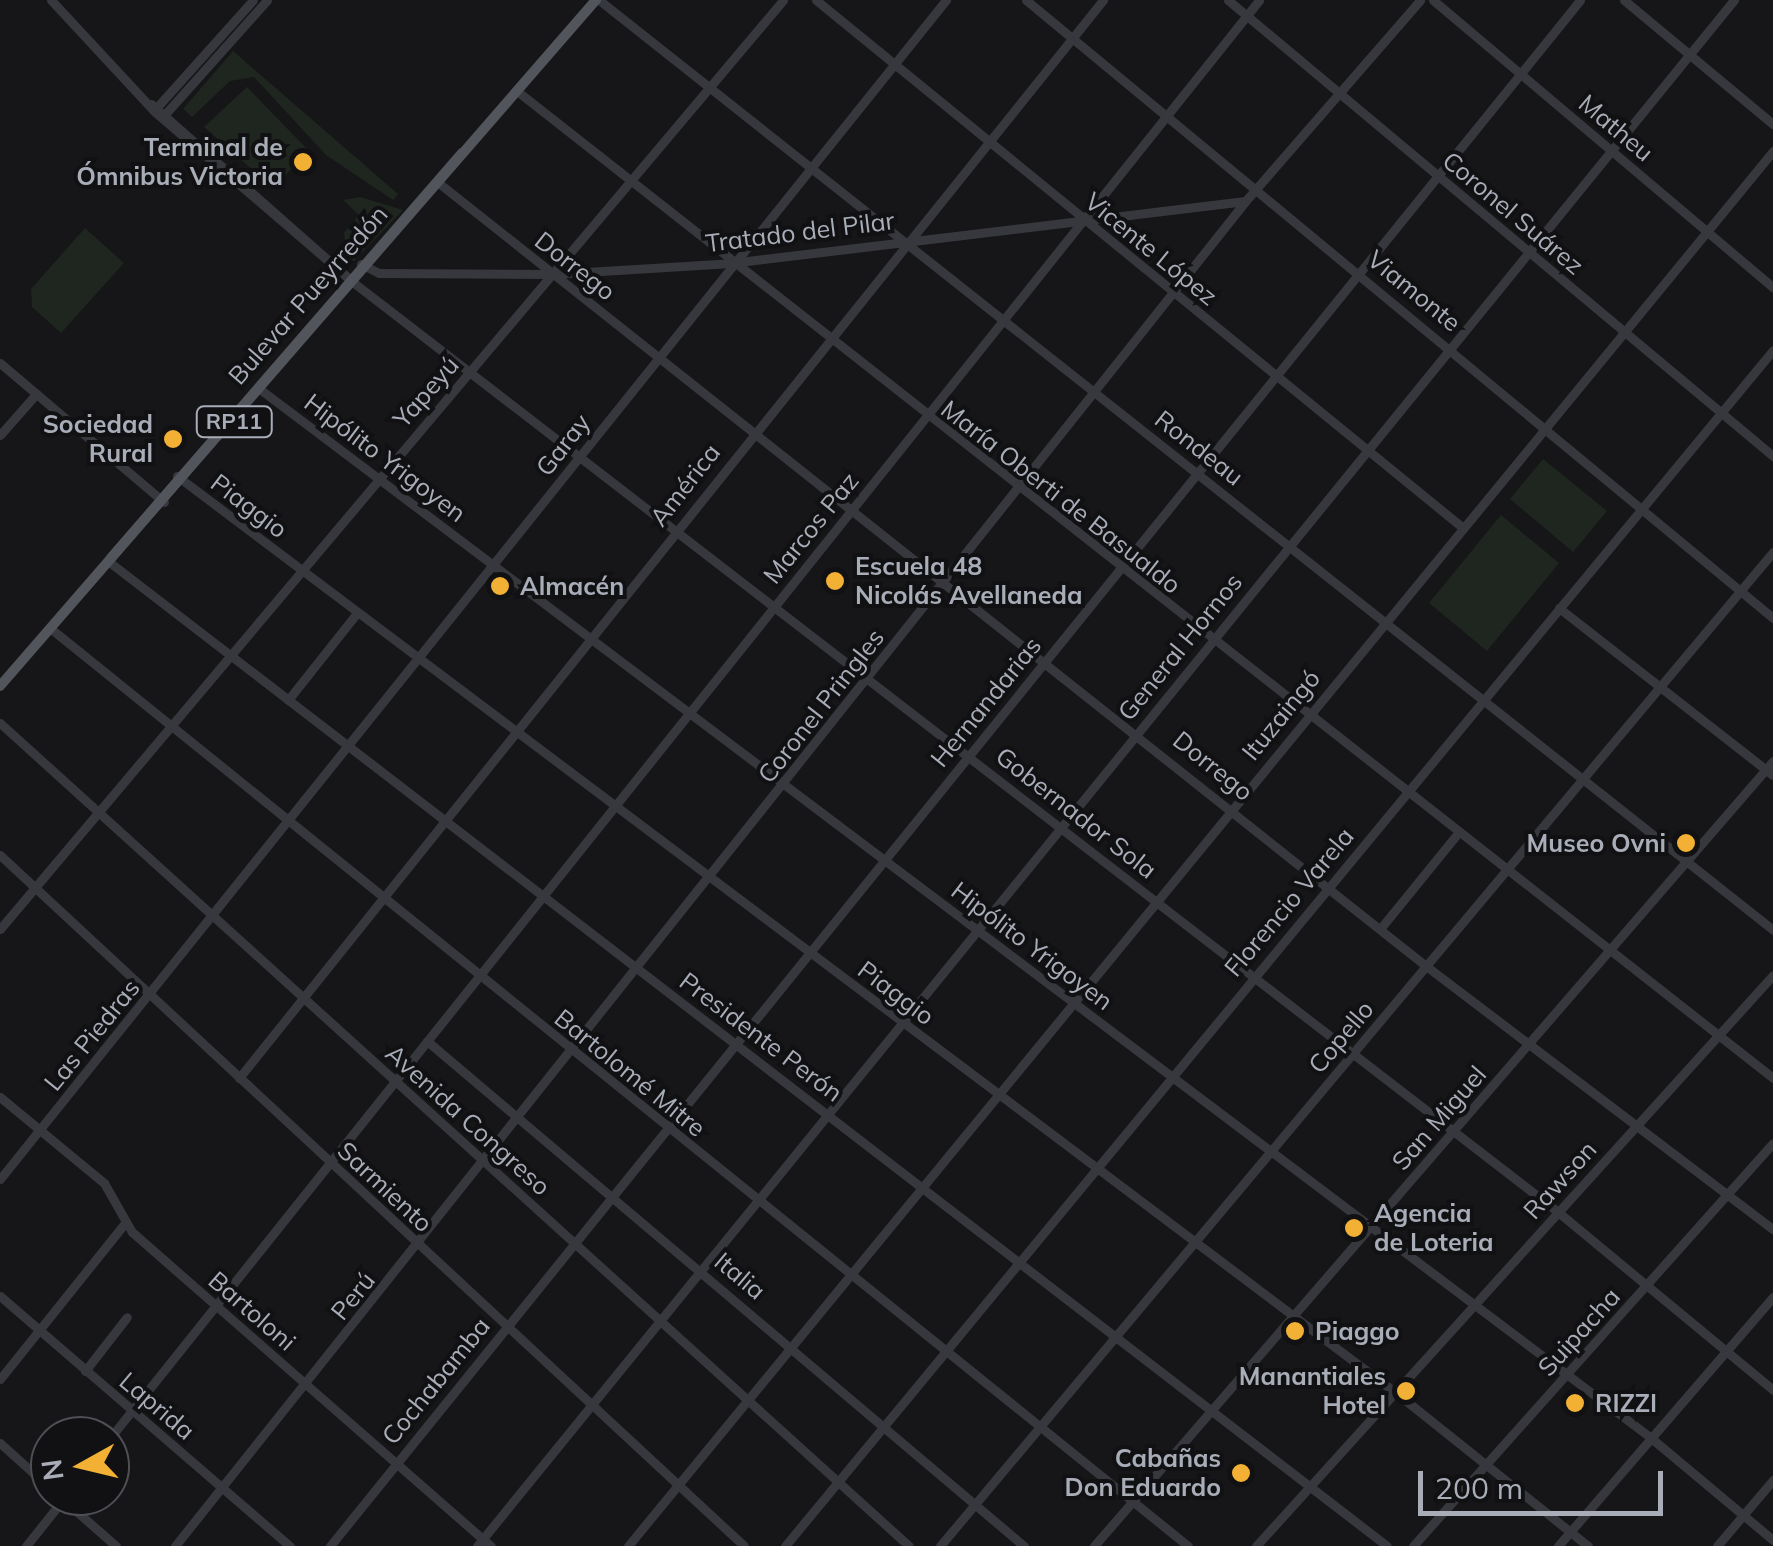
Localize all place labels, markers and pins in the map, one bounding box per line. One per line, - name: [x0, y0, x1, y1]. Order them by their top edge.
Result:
- place label: Terminal de Ómnibus Victoria: [76, 133, 283, 192]
- marker: Terminal de Ómnibus Victoria: [292, 151, 314, 173]
- place label: Sociedad Rural: [43, 410, 153, 469]
- marker: Sociedad Rural: [162, 428, 184, 450]
- place label: Escuela 48 Nicolás Avellaneda: [855, 552, 1082, 611]
- marker: Escuela 48 Nicolás Avellaneda: [824, 570, 846, 592]
- place label: Almacén: [520, 571, 624, 601]
- marker: Almacén: [489, 575, 511, 597]
- place label: Museo Ovni: [1527, 828, 1666, 858]
- marker: Museo Ovni: [1675, 832, 1697, 854]
- place label: Agencia de Loteria: [1374, 1199, 1493, 1258]
- marker: Agencia de Loteria: [1343, 1217, 1365, 1239]
- place label: Piaggo: [1315, 1316, 1400, 1346]
- marker: Piaggo: [1284, 1320, 1306, 1342]
- place label: Manantiales Hotel: [1239, 1362, 1386, 1421]
- marker: Manantiales Hotel: [1395, 1380, 1417, 1402]
- place label: RIZZI: [1595, 1388, 1657, 1418]
- marker: RIZZI: [1564, 1392, 1586, 1414]
- place label: Cabañas Don Eduardo: [1065, 1444, 1221, 1503]
- marker: Cabañas Don Eduardo: [1230, 1462, 1252, 1484]

